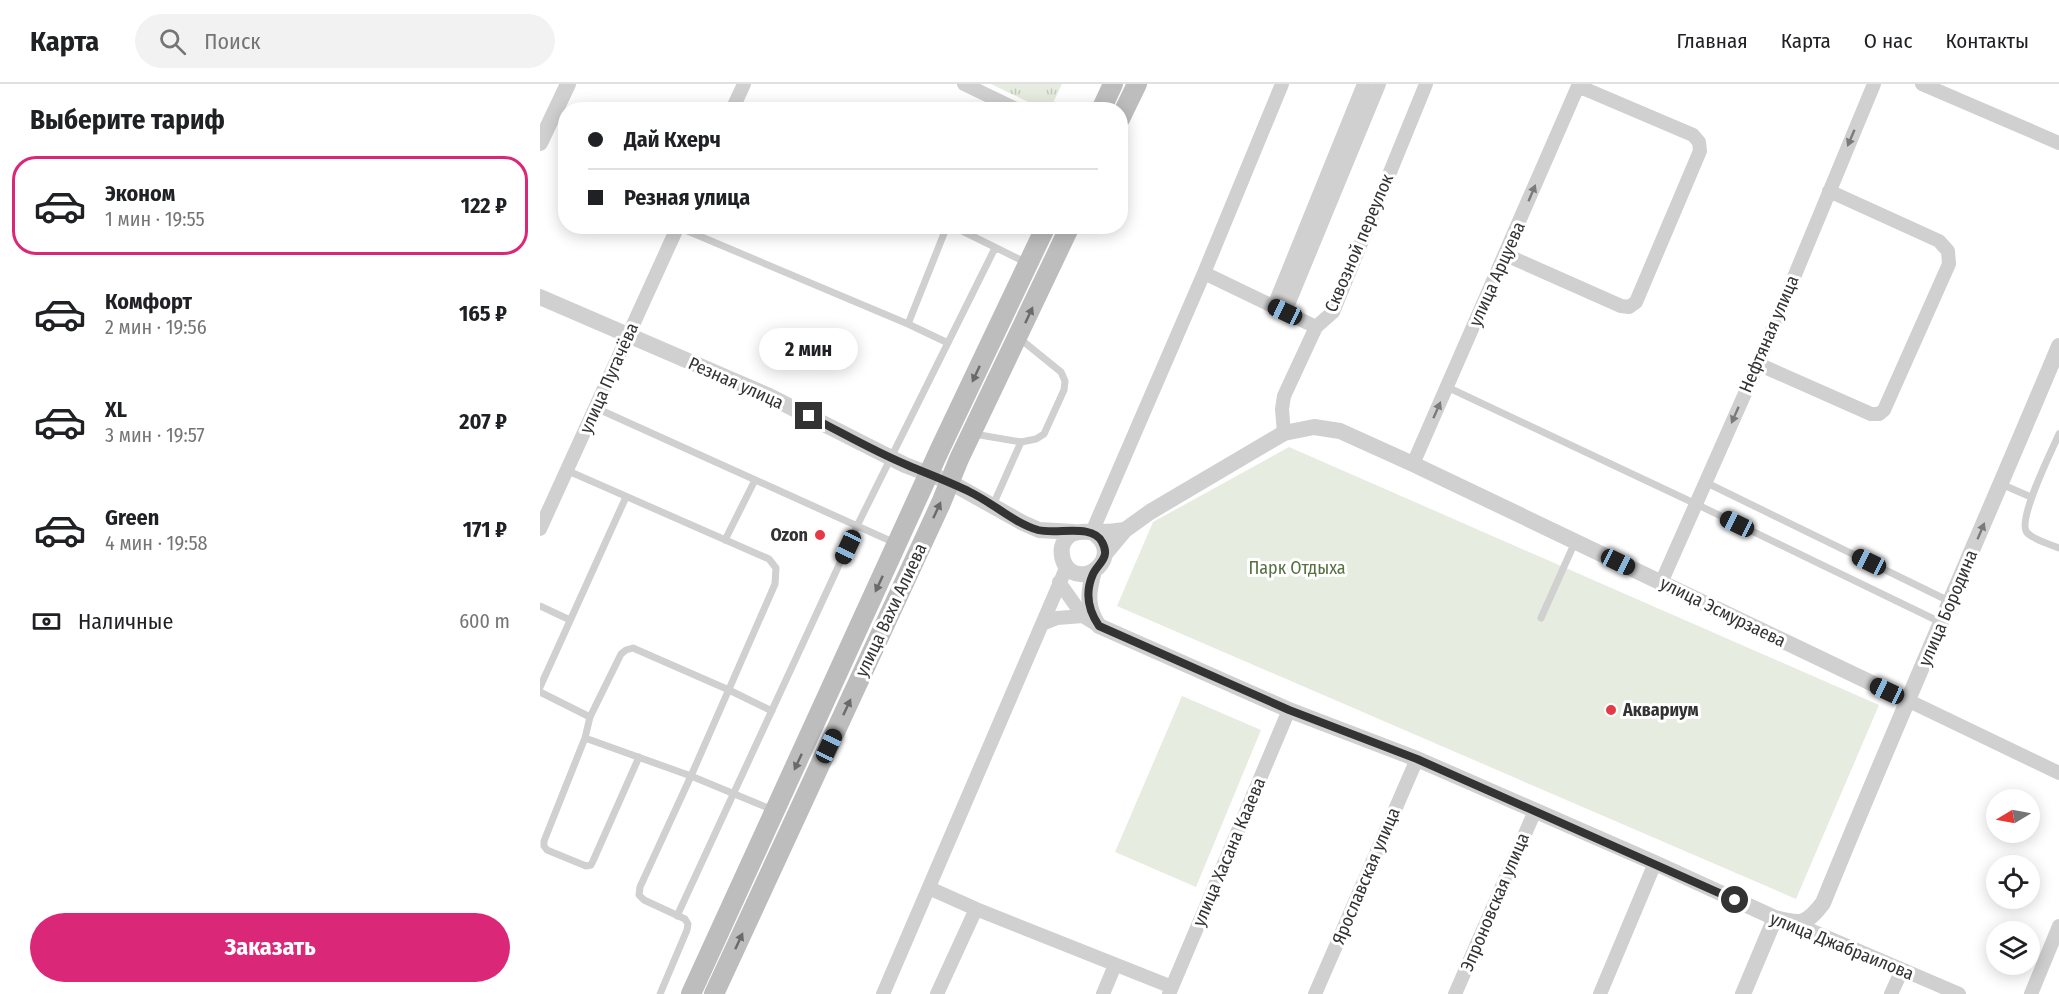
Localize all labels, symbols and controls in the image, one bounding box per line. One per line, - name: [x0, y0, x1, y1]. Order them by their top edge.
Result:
- search box: [135, 14, 555, 68]
- text: Карта: [30, 25, 99, 58]
- icon: search: [156, 25, 189, 58]
- text: Поиск: [204, 28, 261, 55]
- text: Главная: [1677, 28, 1748, 54]
- text: Карта: [1781, 28, 1831, 54]
- text: О нас: [1864, 28, 1912, 54]
- text: Контакты: [1945, 28, 2029, 54]
- text: Выберите тариф: [30, 104, 225, 136]
- text: Дай Кхерч: [624, 126, 721, 153]
- one-way arrow: [1846, 129, 1855, 147]
- street label: Сквозной переулок: [1320, 170, 1398, 315]
- icon: car: [33, 179, 87, 233]
- text: Эконом: [105, 180, 175, 207]
- text: Резная улица: [624, 184, 750, 211]
- one-way arrow: [1528, 184, 1537, 202]
- text: 122 ₽: [461, 192, 507, 219]
- text: 1 мин · 19:55: [105, 207, 205, 231]
- street label: улица Арцуева: [1464, 218, 1530, 330]
- street label: Нефтяная улица: [1734, 272, 1804, 396]
- icon: car: [33, 287, 87, 341]
- text: Комфорт: [105, 288, 192, 315]
- car: [1265, 296, 1305, 328]
- text: 165 ₽: [459, 300, 507, 327]
- one-way arrow: [1024, 306, 1033, 323]
- text: 2 мин · 19:56: [105, 315, 207, 339]
- street label: улица Пугачёва: [575, 319, 643, 437]
- callout: 2 мин: [760, 329, 858, 371]
- text: 2 мин: [785, 337, 832, 361]
- street label: Резная улица: [685, 352, 787, 414]
- one-way arrow: [971, 366, 980, 383]
- icon: car: [33, 395, 87, 449]
- text: XL: [105, 396, 127, 423]
- one-way arrow: [1433, 401, 1442, 419]
- route end: [795, 402, 822, 429]
- one-way arrow: [1731, 406, 1740, 423]
- text: 207 ₽: [459, 408, 507, 435]
- text: 3 мин · 19:57: [105, 423, 205, 447]
- one-way arrow: [933, 502, 942, 519]
- icon: car: [33, 503, 87, 557]
- text: Green: [105, 504, 159, 531]
- car: [1717, 508, 1757, 540]
- text: 171 ₽: [463, 516, 507, 543]
- one-way arrow: [1976, 522, 1986, 540]
- place label: Ozon: [770, 524, 808, 546]
- car: [832, 527, 864, 567]
- marker: Ozon: [813, 528, 827, 542]
- text: 4 мин · 19:58: [105, 531, 208, 555]
- street label: улица Вахи Алиева: [850, 540, 932, 680]
- car: [1598, 546, 1638, 578]
- car: [1849, 546, 1889, 578]
- street label: улица Бородина: [1914, 546, 1982, 669]
- park label: Парк Отдыха: [1248, 557, 1346, 579]
- street label: улица Эсмурзаева: [1657, 572, 1790, 652]
- one-way arrow: [875, 576, 884, 593]
- icon: cash: [30, 605, 63, 638]
- text: Наличные: [78, 608, 173, 635]
- text: 600 m: [459, 609, 510, 633]
- car: [1867, 675, 1907, 707]
- one-way arrow: [842, 698, 851, 715]
- place label: Аквариум: [1622, 699, 1699, 721]
- marker: Аквариум: [1604, 703, 1618, 717]
- car: [813, 726, 845, 766]
- one-way arrow: [793, 753, 803, 771]
- street label: улица Хасана Кааева: [1188, 774, 1270, 930]
- north arrow: [1986, 789, 2040, 843]
- map controls: [1986, 789, 2040, 975]
- street label: Ярославская улица: [1327, 804, 1405, 948]
- street label: Эпроновская улица: [1456, 829, 1534, 975]
- button: locate: [1986, 855, 2040, 909]
- route start: [1721, 886, 1748, 913]
- street label: улица Джабраилова: [1767, 907, 1917, 985]
- button: Заказать: [30, 913, 510, 982]
- button: layers: [1986, 921, 2040, 975]
- one-way arrow: [734, 932, 743, 949]

